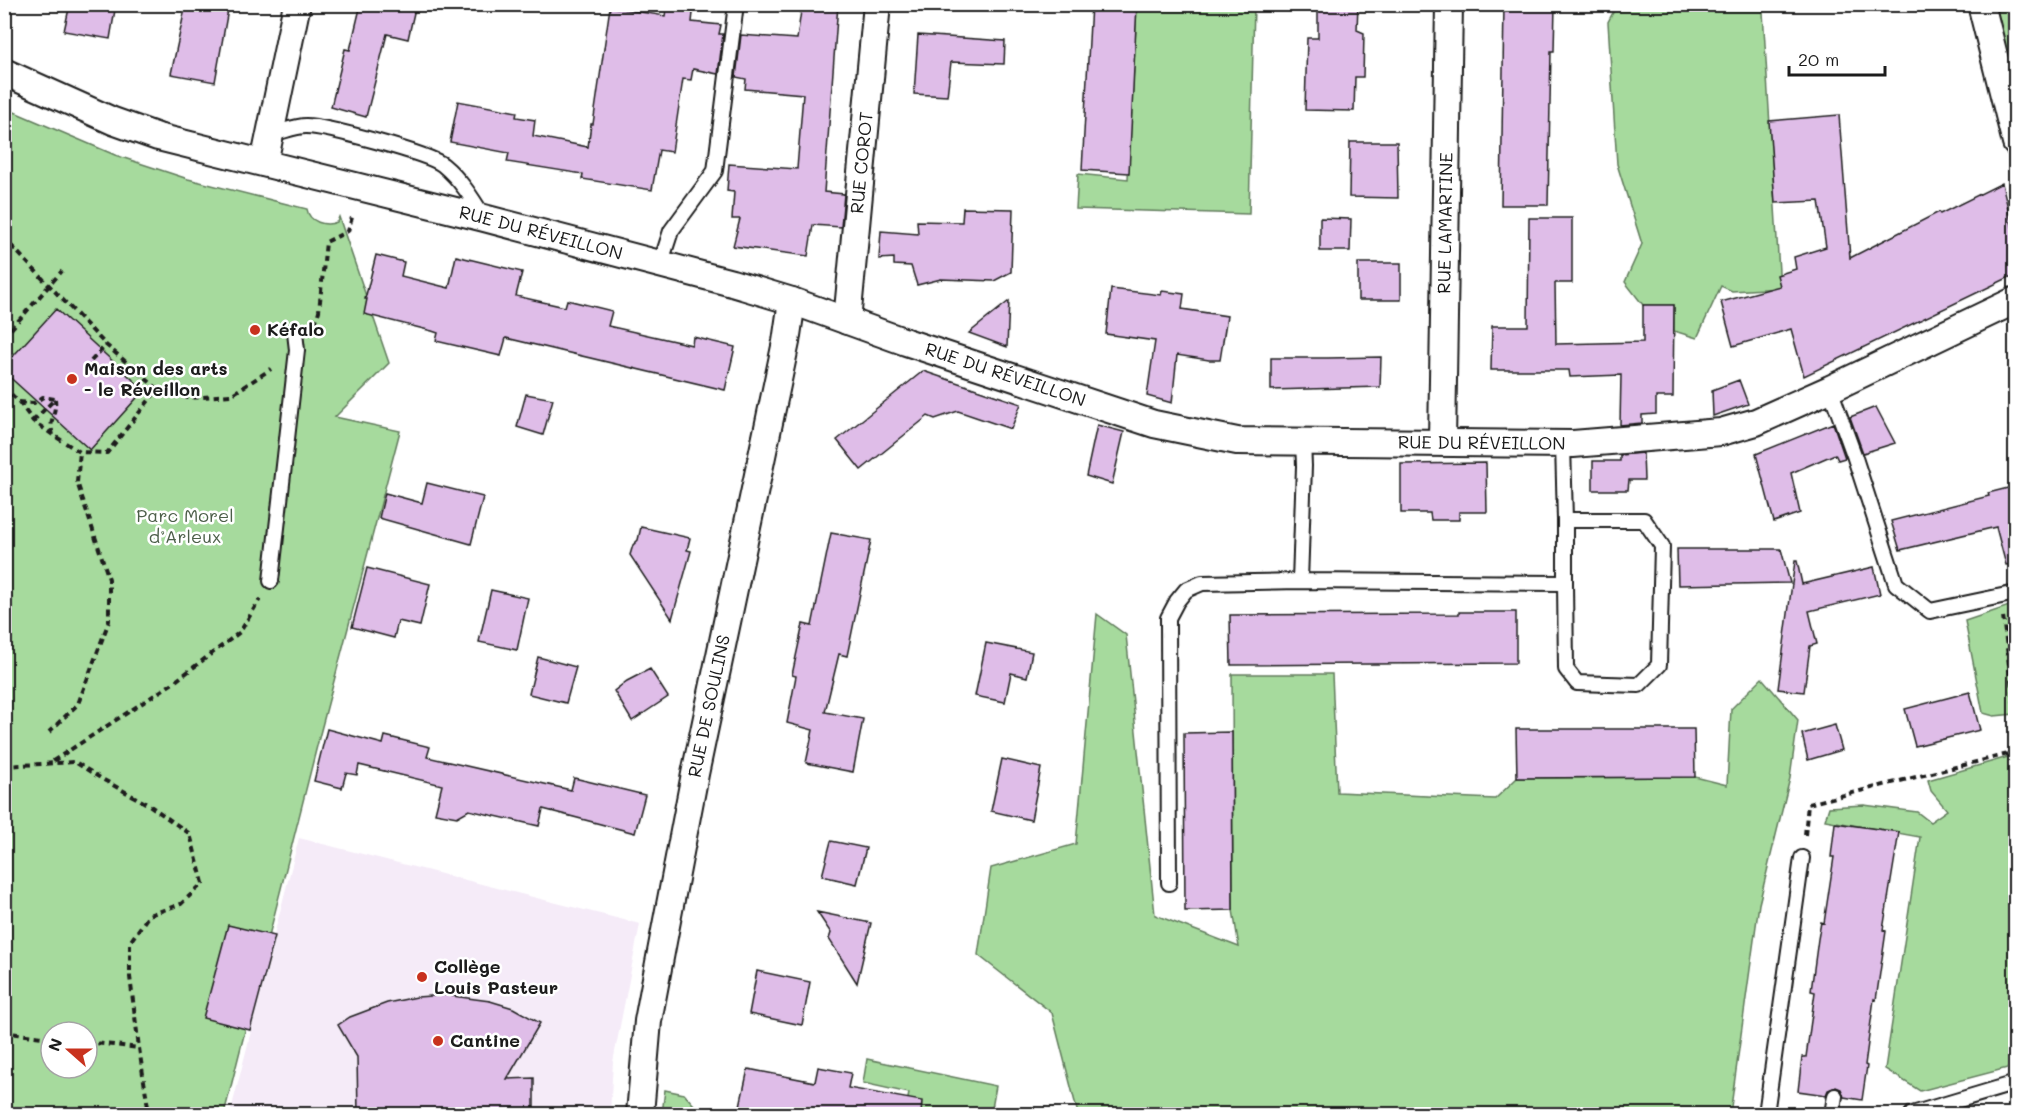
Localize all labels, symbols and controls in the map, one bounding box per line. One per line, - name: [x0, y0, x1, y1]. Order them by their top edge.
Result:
- scale bar: [1789, 39, 1885, 77]
- text: 20 m: [1798, 47, 1839, 71]
- street label: RUE COROT: [844, 110, 878, 215]
- street label: RUE LAMARTINE: [1431, 152, 1458, 294]
- street label: RUE DU RÉVEILLON: [457, 199, 625, 265]
- place label: Kéfalo: [267, 317, 324, 341]
- marker: Kéfalo: [248, 323, 262, 337]
- street label: RUE DU RÉVEILLON: [922, 336, 1089, 412]
- place label: Maison des arts - le Réveillon: [84, 356, 228, 401]
- marker: Maison des arts - le Réveillon: [65, 372, 79, 386]
- street label: RUE DU RÉVEILLON: [1398, 429, 1566, 455]
- park label: Parc Morel d’Arleux: [136, 503, 234, 548]
- street label: RUE DE SOULINS: [682, 632, 735, 780]
- place label: Collège Louis Pasteur: [434, 954, 558, 999]
- marker: Collège Louis Pasteur: [415, 970, 429, 984]
- north arrow: [39, 1020, 99, 1080]
- place label: Cantine: [450, 1028, 520, 1052]
- marker: Cantine: [431, 1034, 445, 1048]
- text: N: [43, 1035, 67, 1054]

